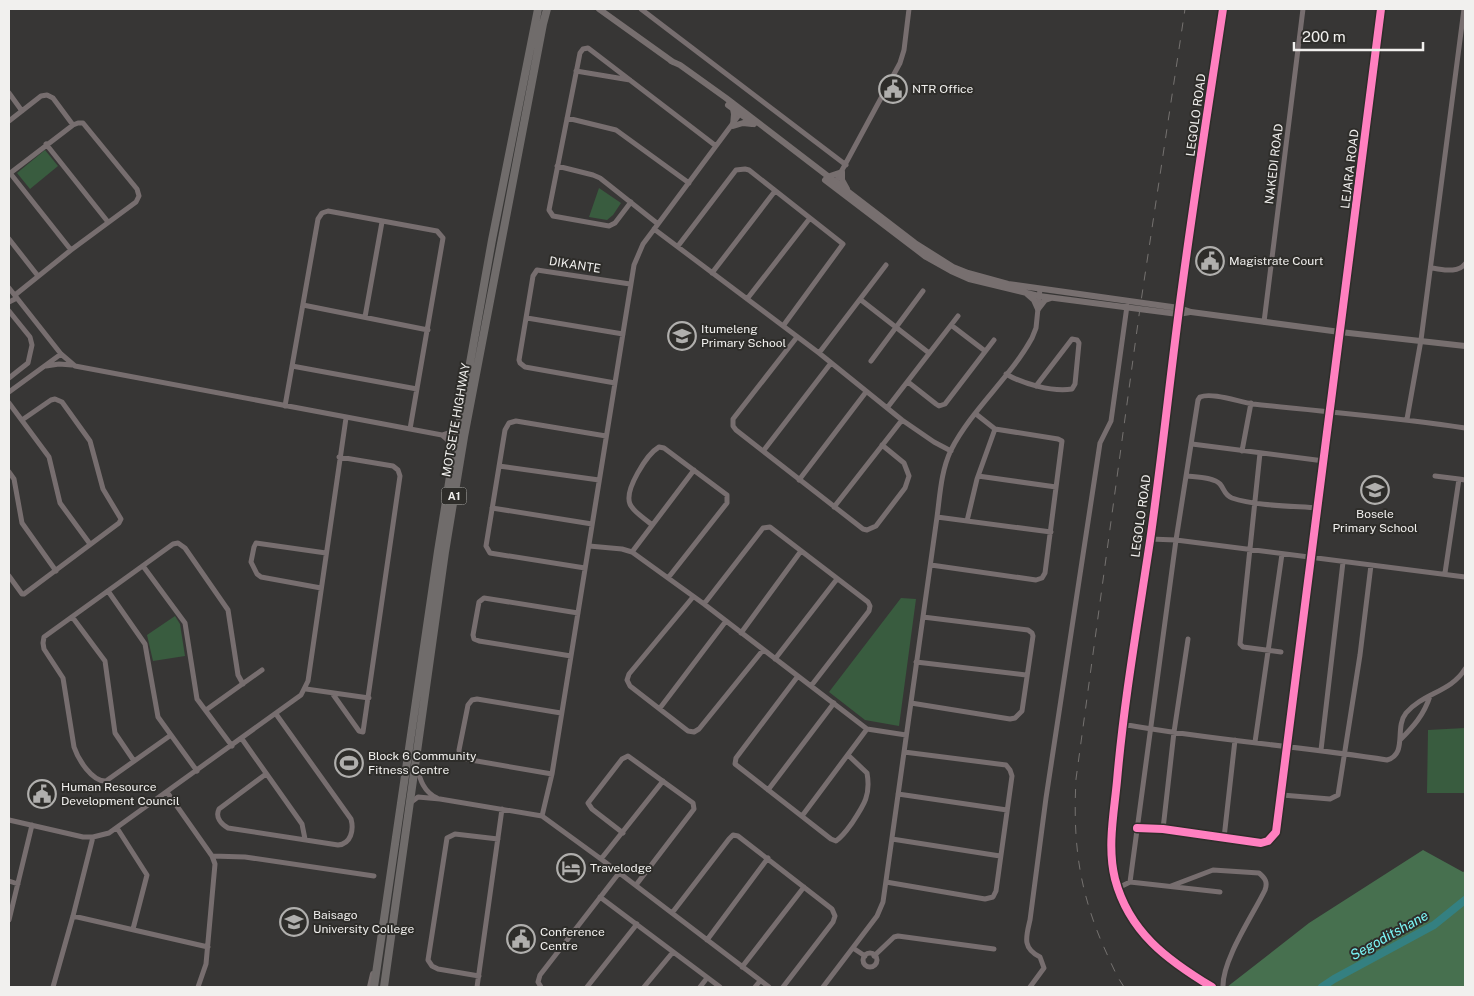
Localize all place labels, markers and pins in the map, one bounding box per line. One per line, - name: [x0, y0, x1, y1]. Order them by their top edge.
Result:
- public building icon: NTR Office: [878, 74, 908, 104]
- place label: NTR Office: [912, 82, 974, 96]
- public building icon: Magistrate Court: [1195, 246, 1225, 276]
- place label: Magistrate Court: [1229, 254, 1324, 268]
- school or university icon: Itumeleng Primary School: [667, 321, 697, 351]
- place label: Itumeleng Primary School: [701, 322, 786, 350]
- school or university icon: Bosele Primary School: [1360, 475, 1390, 505]
- place label: Bosele Primary School: [1332, 507, 1418, 535]
- sports icon: Block 6 Community Fitness Centre: [334, 748, 364, 778]
- place label: Block 6 Community Fitness Centre: [368, 749, 477, 777]
- public building icon: Human Resource Development Council: [27, 779, 57, 809]
- place label: Human Resource Development Council: [61, 780, 180, 808]
- hotel icon: Travelodge: [556, 853, 586, 883]
- place label: Travelodge: [590, 861, 652, 875]
- school or university icon: Baisago University College: [279, 907, 309, 937]
- place label: Baisago University College: [313, 908, 415, 936]
- public building icon: Conference Centre: [506, 924, 536, 954]
- place label: Conference Centre: [540, 925, 605, 953]

